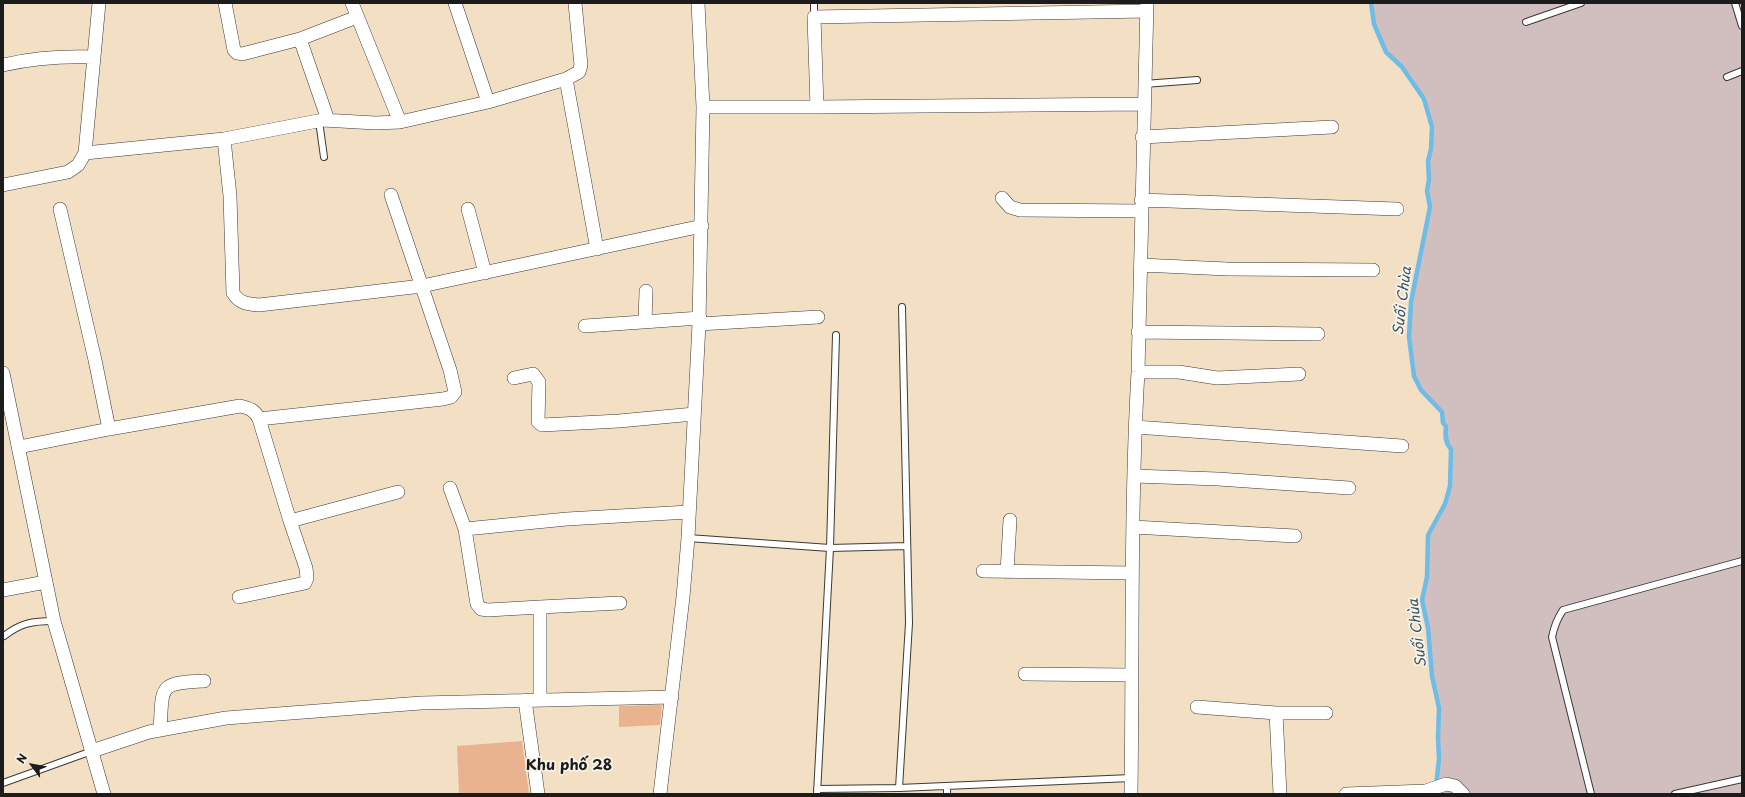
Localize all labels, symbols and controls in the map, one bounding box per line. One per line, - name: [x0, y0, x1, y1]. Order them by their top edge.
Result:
- water label: Suối Chùa: [1390, 266, 1416, 336]
- water label: Suối Chùa: [1405, 598, 1431, 668]
- north arrow: [12, 745, 52, 785]
- text: N: [12, 750, 31, 767]
- district label: Khu phố 28: [526, 757, 612, 775]

